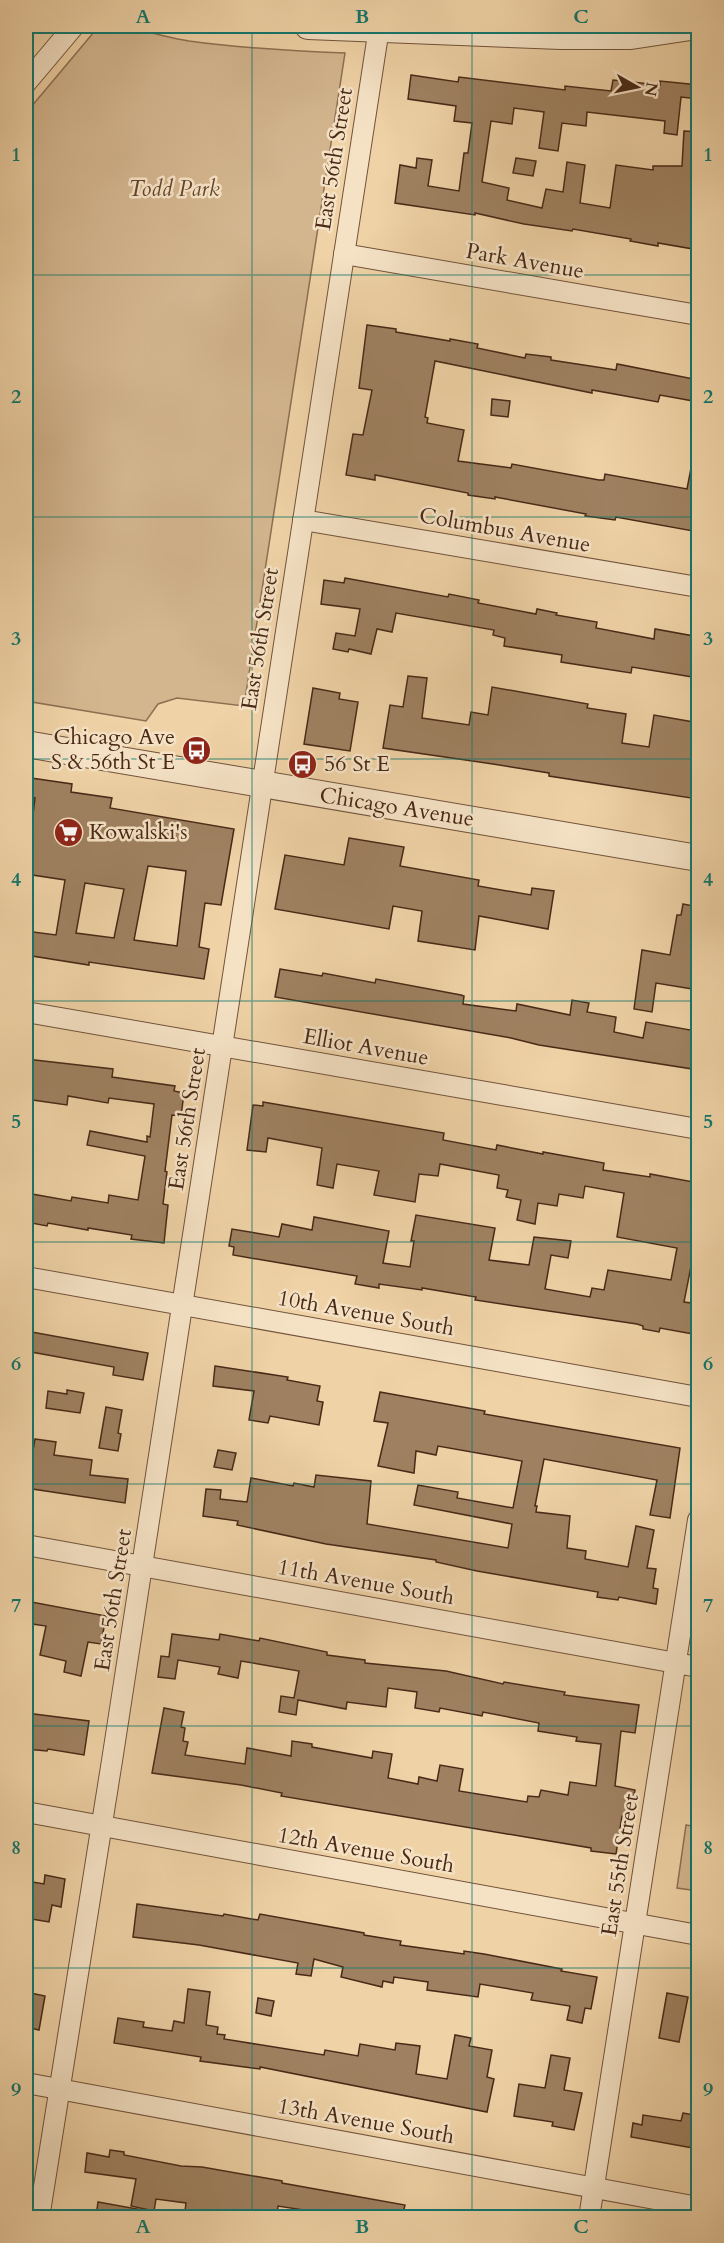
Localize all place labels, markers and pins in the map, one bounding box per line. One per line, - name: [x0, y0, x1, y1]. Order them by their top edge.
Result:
- place label: Chicago Ave S & 56th St E: [51, 722, 175, 777]
- bus stop icon: Chicago Ave S & 56th St E: [180, 734, 212, 766]
- bus stop icon: 56 St E: [287, 748, 319, 780]
- place label: 56 St E: [324, 749, 390, 779]
- supermarket icon: Kowalski's: [52, 816, 84, 848]
- place label: Kowalski's: [89, 817, 188, 847]

